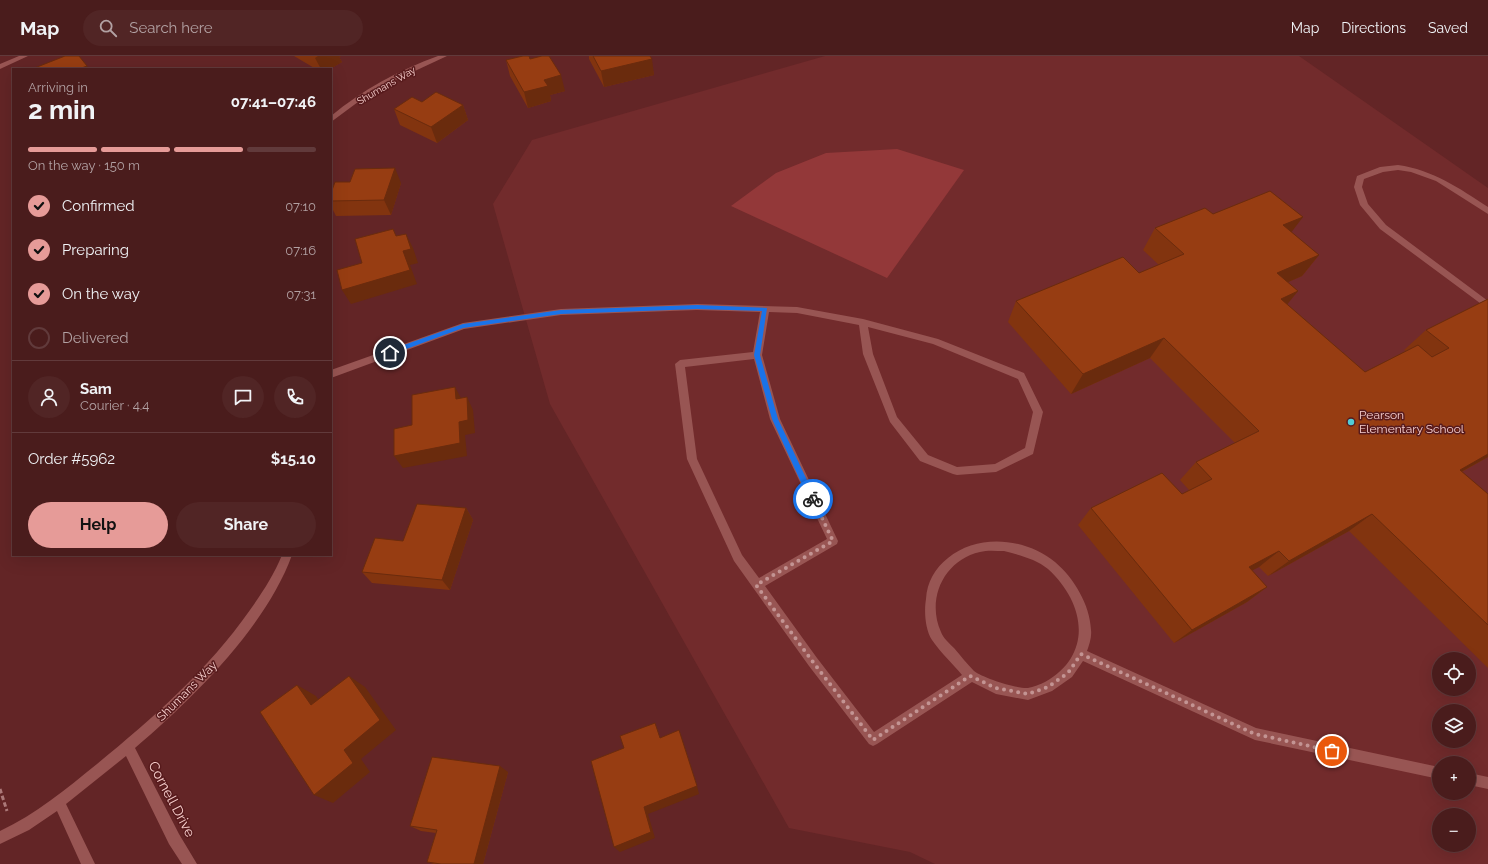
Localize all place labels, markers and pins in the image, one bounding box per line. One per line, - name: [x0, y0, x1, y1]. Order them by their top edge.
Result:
- pin: [373, 336, 407, 370]
- place label: Pearson Elementary School: [1359, 408, 1465, 436]
- marker: Pearson Elementary School: [1346, 417, 1356, 427]
- pin: [1315, 734, 1349, 768]

